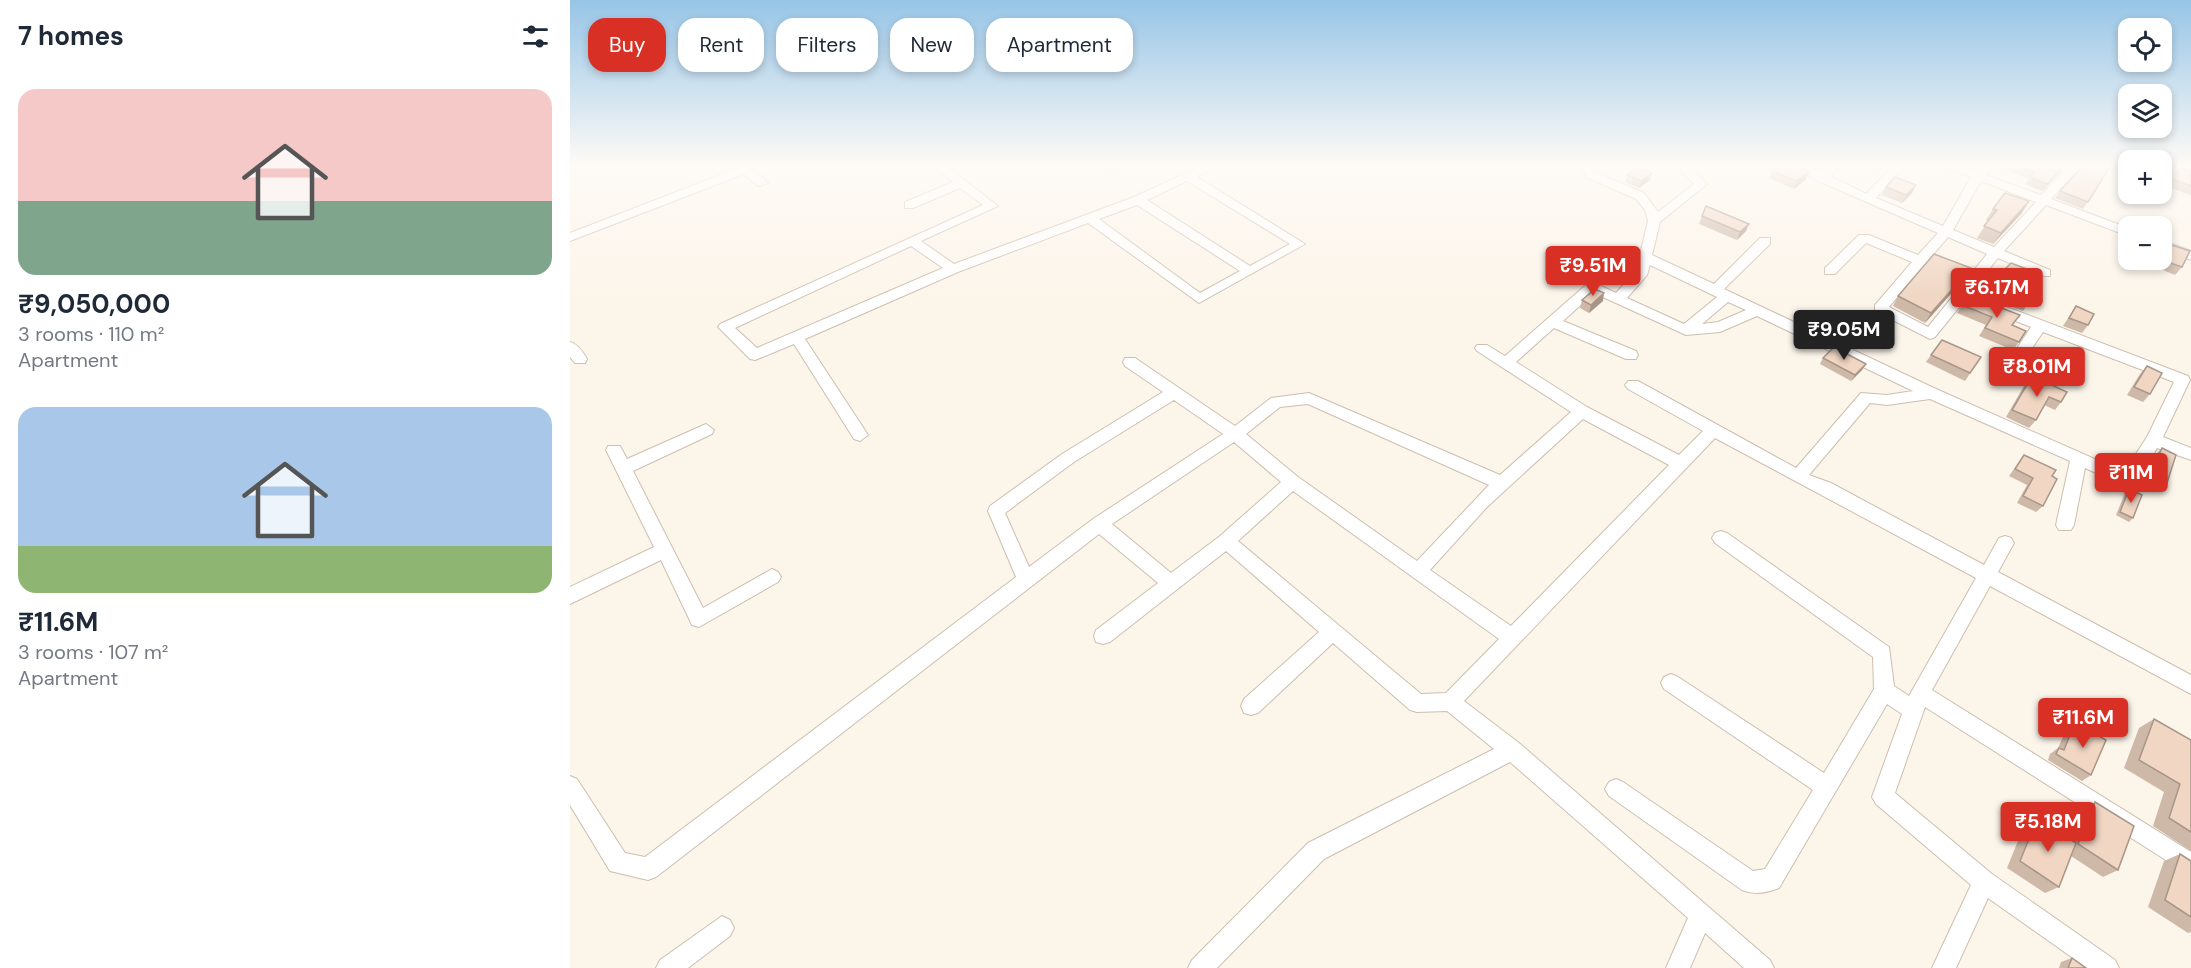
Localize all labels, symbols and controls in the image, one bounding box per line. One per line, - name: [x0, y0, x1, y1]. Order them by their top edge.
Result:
- chip: Buy: [588, 18, 666, 72]
- chip: Rent: [678, 18, 764, 72]
- chip: Filters: [776, 18, 878, 72]
- chip: New: [890, 18, 974, 72]
- chip: Apartment: [986, 18, 1133, 72]
- map controls: [2118, 18, 2172, 270]
- button: locate: [2118, 18, 2172, 72]
- text: 7 homes: [18, 19, 124, 53]
- icon: filters: [519, 20, 552, 53]
- button: layers: [2118, 84, 2172, 138]
- icon: home: [231, 128, 339, 236]
- button: +: [2118, 150, 2172, 204]
- button: −: [2118, 216, 2172, 270]
- pin: ₹9.51M: [1544, 246, 1642, 297]
- text: ₹9.51M: [1560, 252, 1626, 278]
- pin: ₹6.17M: [1948, 268, 2046, 319]
- text: ₹6.17M: [1965, 274, 2029, 300]
- text: ₹9,050,000: [18, 287, 170, 321]
- pin: ₹9.05M: [1795, 310, 1893, 361]
- text: ₹9.05M: [1808, 316, 1880, 342]
- text: 3 rooms · 110 m²: [18, 321, 164, 347]
- text: Apartment: [18, 347, 118, 373]
- pin: ₹8.01M: [1988, 347, 2086, 398]
- text: ₹8.01M: [2003, 353, 2071, 379]
- icon: home: [231, 446, 339, 554]
- pin: ₹11M: [2095, 453, 2167, 504]
- text: ₹11M: [2109, 459, 2153, 485]
- text: ₹11.6M: [18, 605, 98, 639]
- text: 3 rooms · 107 m²: [18, 639, 168, 665]
- text: Apartment: [18, 665, 118, 691]
- pin: ₹11.6M: [2034, 698, 2132, 749]
- text: ₹11.6M: [2052, 704, 2114, 730]
- pin: ₹5.18M: [1999, 802, 2097, 853]
- text: ₹5.18M: [2015, 808, 2081, 834]

